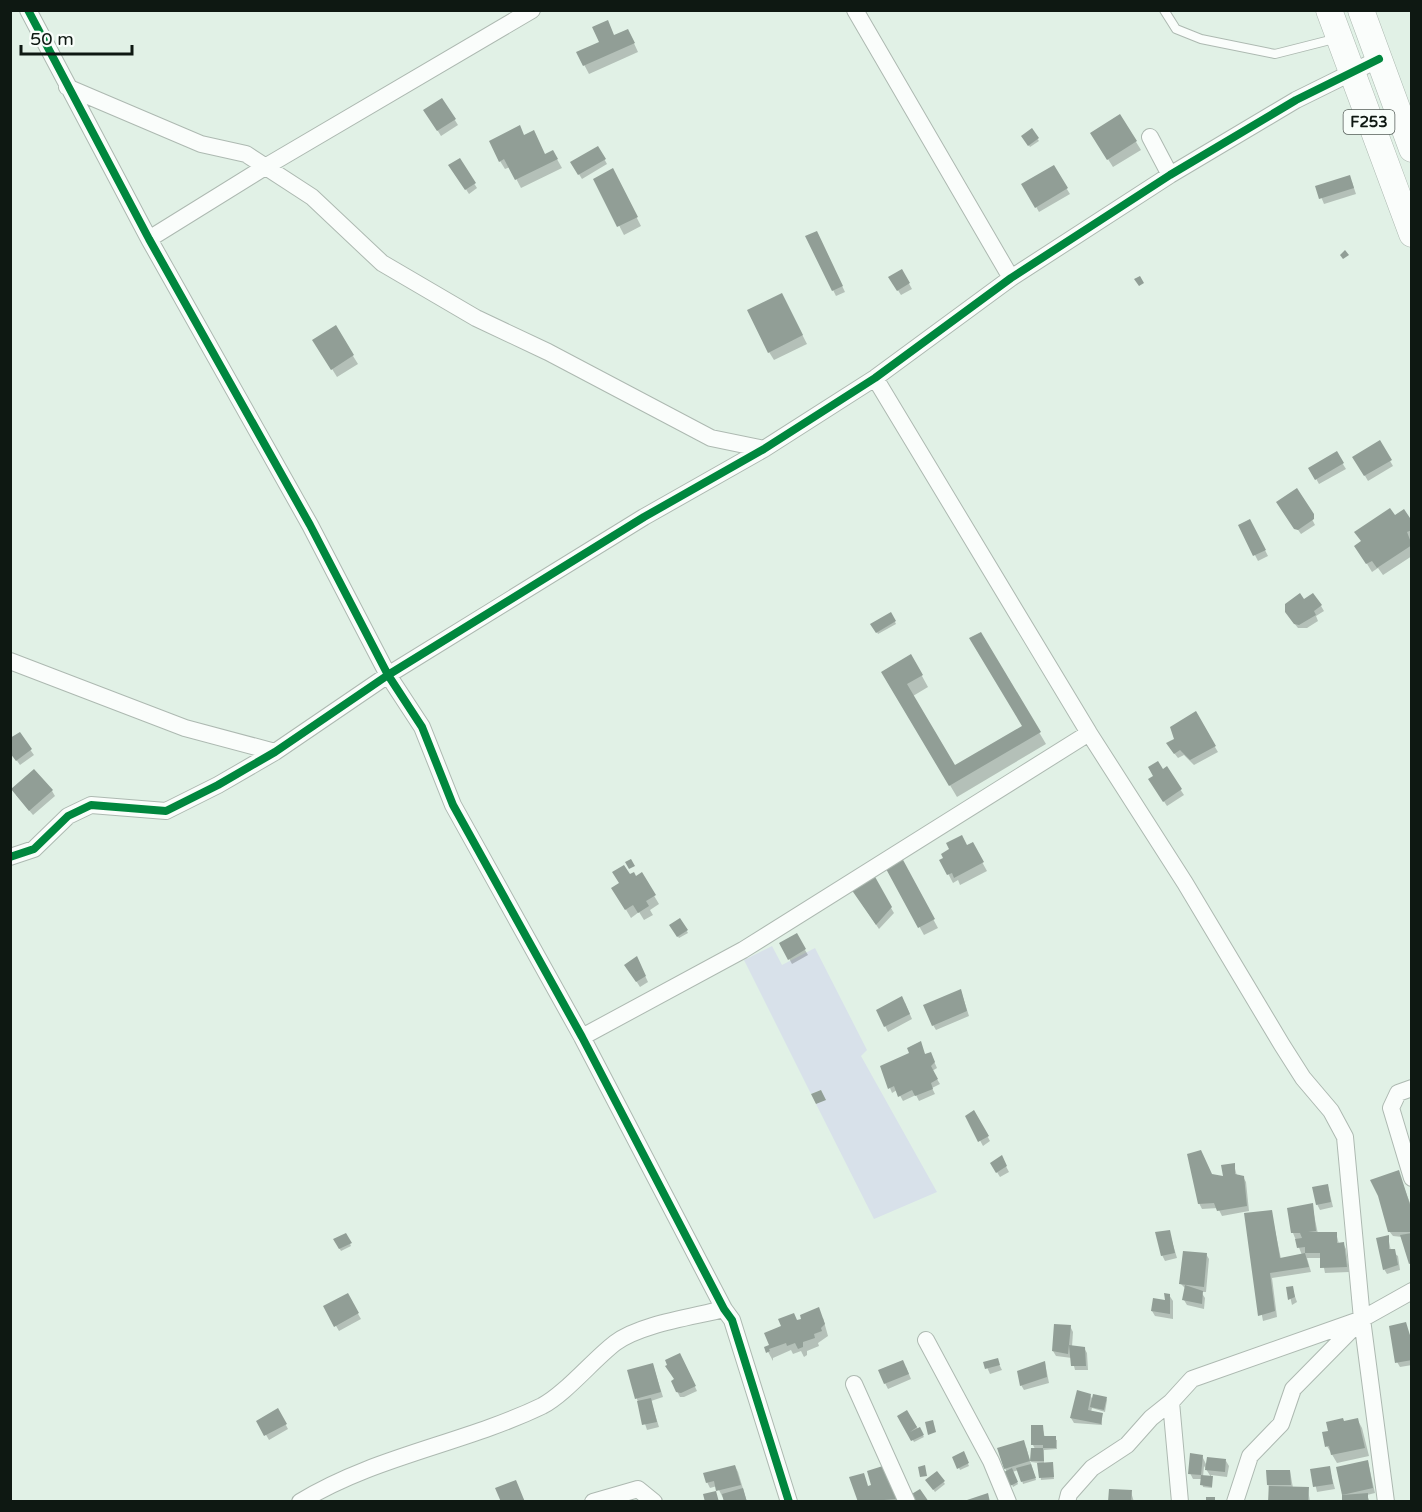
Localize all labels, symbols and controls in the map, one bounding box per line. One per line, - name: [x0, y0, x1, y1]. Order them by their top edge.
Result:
- scale bar: [21, 18, 132, 56]
- text: 50 m: [30, 28, 74, 50]
- road number: F253: [1344, 110, 1394, 134]

